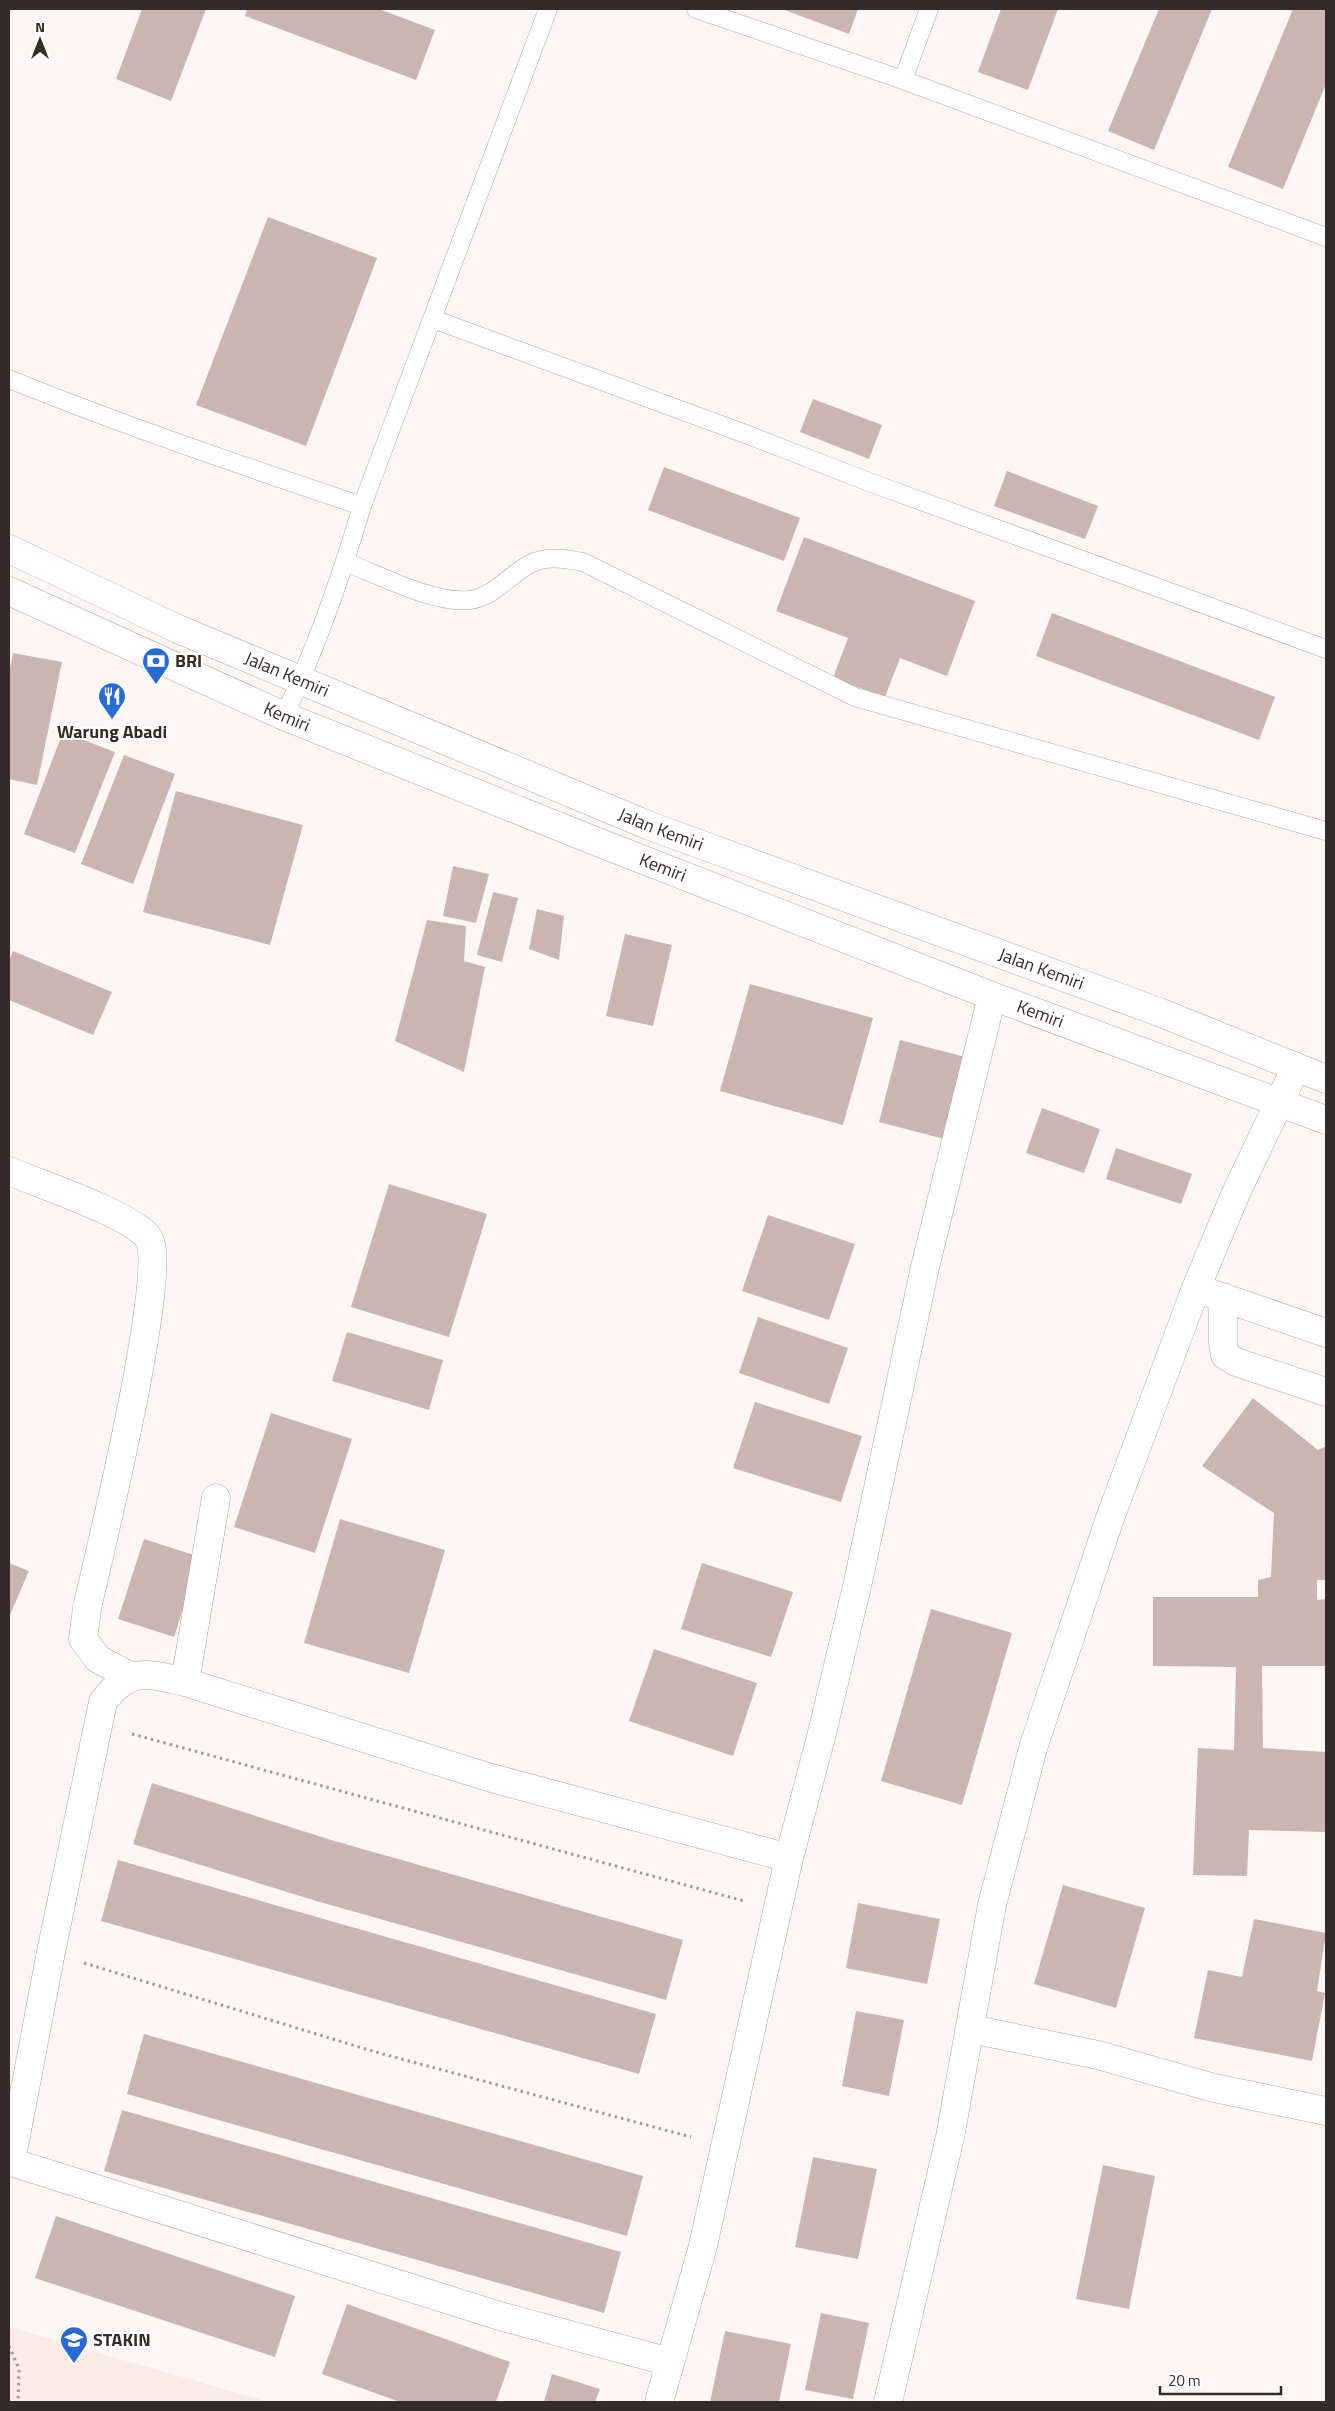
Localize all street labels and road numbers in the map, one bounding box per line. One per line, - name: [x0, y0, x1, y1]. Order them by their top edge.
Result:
- street label: Jalan Kemiri: [241, 644, 334, 704]
- street label: Kemiri: [259, 694, 314, 738]
- street label: Jalan Kemiri: [614, 800, 708, 858]
- street label: Kemiri: [636, 846, 690, 888]
- street label: Jalan Kemiri: [995, 940, 1088, 997]
- street label: Kemiri: [1013, 992, 1068, 1035]

